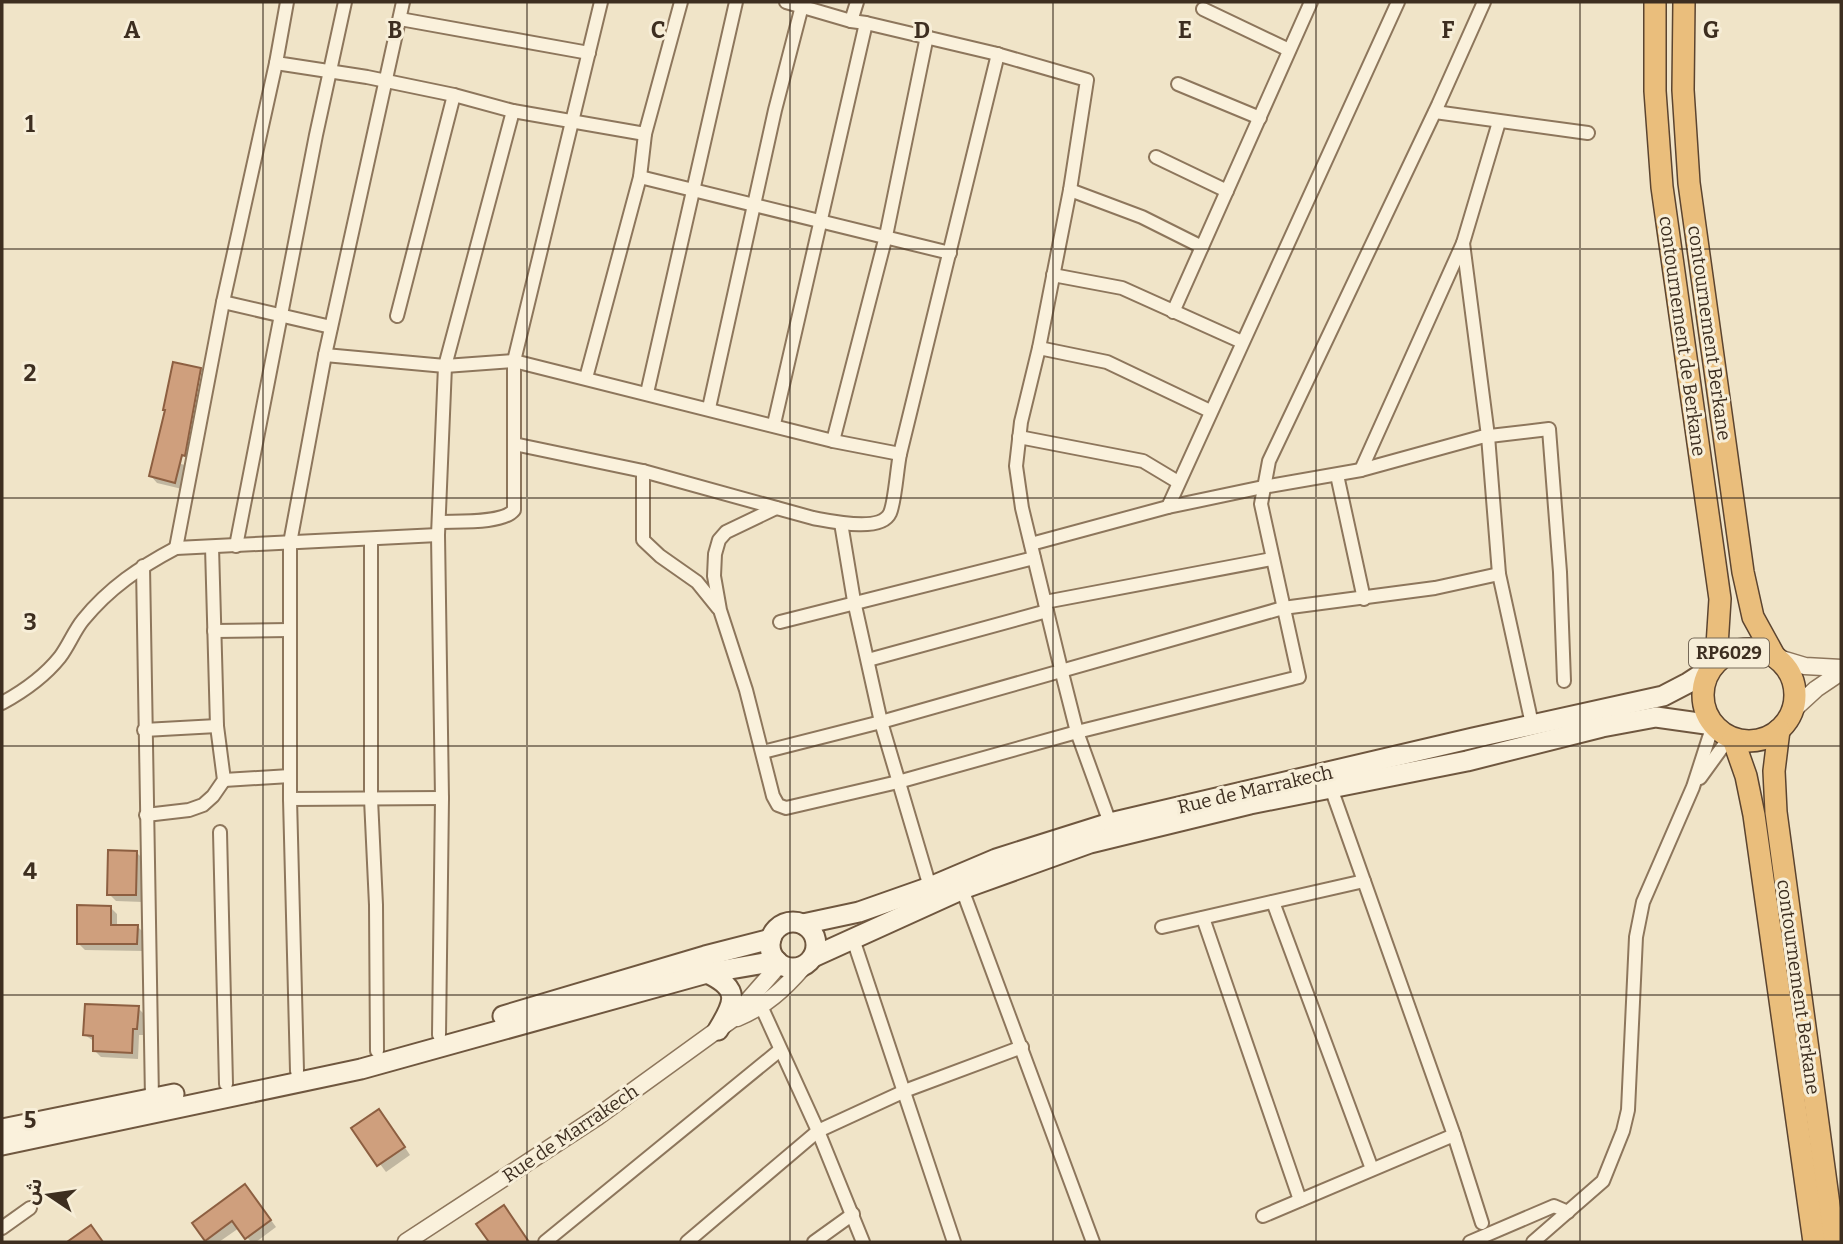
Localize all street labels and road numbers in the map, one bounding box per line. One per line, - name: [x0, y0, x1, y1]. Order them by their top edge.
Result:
- street label: contournement de Berkane: [1654, 214, 1711, 458]
- street label: contournement Berkane: [1683, 224, 1736, 442]
- road number: RP6029: [1689, 638, 1769, 668]
- street label: Rue de Marrakech: [1175, 760, 1335, 819]
- street label: contournement Berkane: [1772, 878, 1825, 1096]
- street label: Rue de Marrakech: [498, 1079, 643, 1187]

